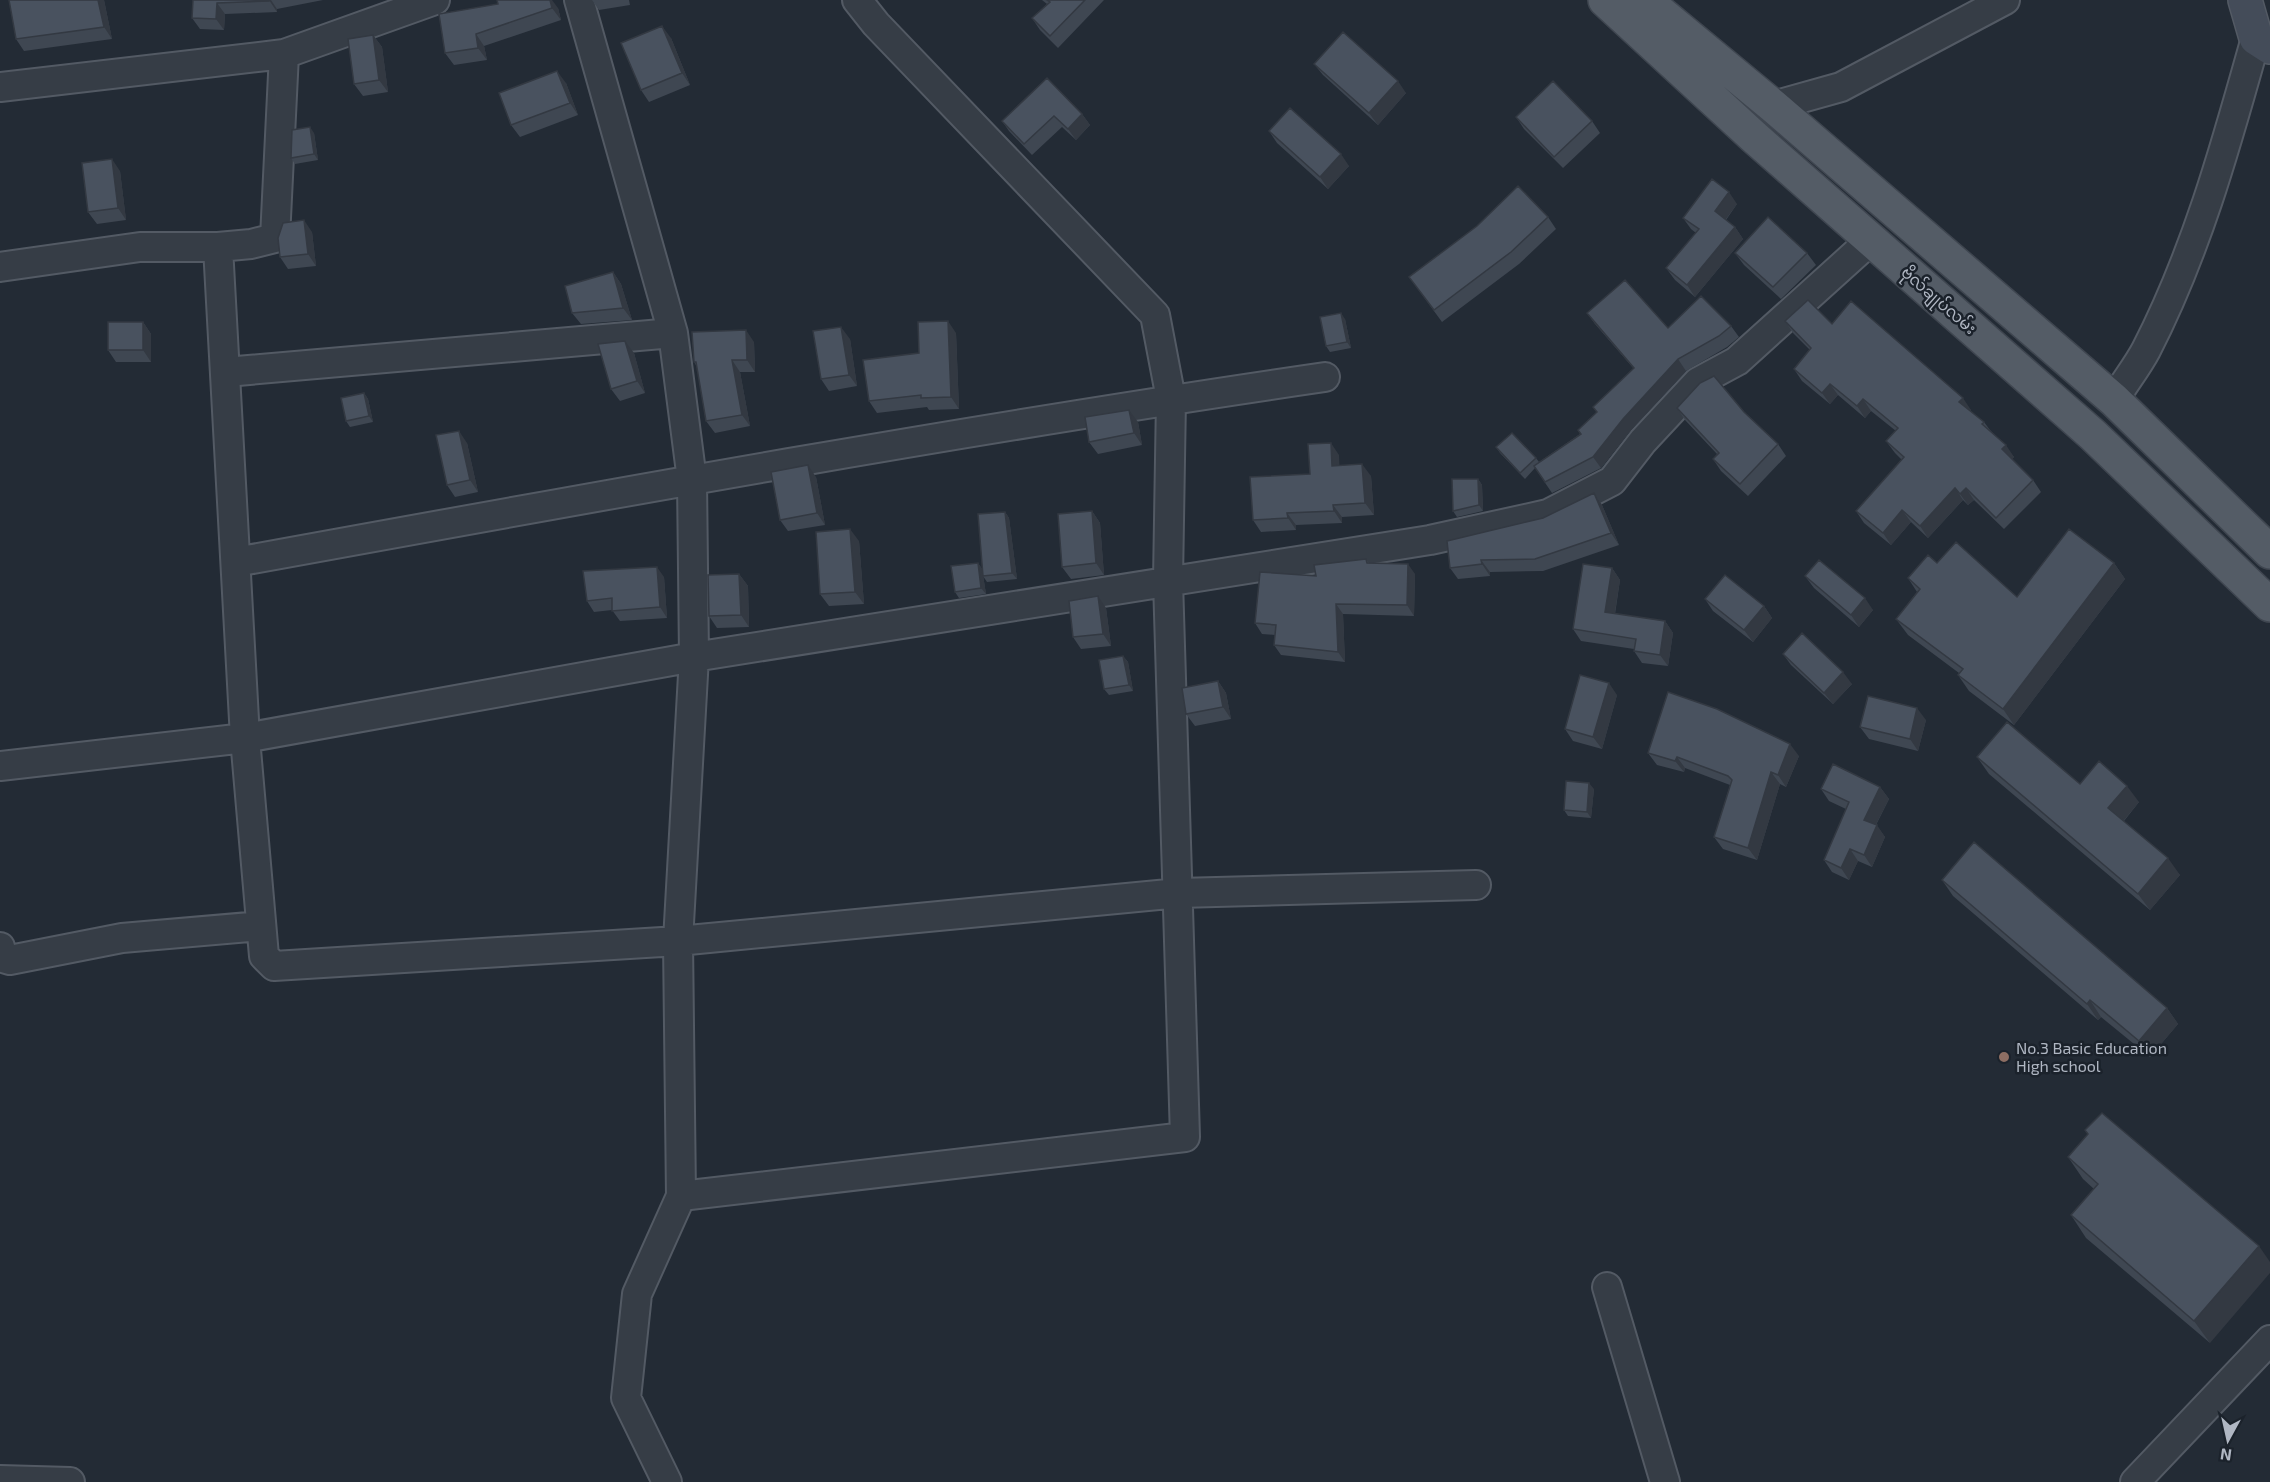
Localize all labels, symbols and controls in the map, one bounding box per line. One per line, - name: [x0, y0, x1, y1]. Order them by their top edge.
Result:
- street label: ဗိုလ်ချုပ်လမ်း: [1894, 261, 1981, 342]
- place label: No.3 Basic Education High school: [2016, 1038, 2167, 1075]
- marker: No.3 Basic Education High school: [1997, 1050, 2011, 1064]
- north arrow: [2198, 1410, 2258, 1470]
- text: N: [2219, 1445, 2233, 1466]

